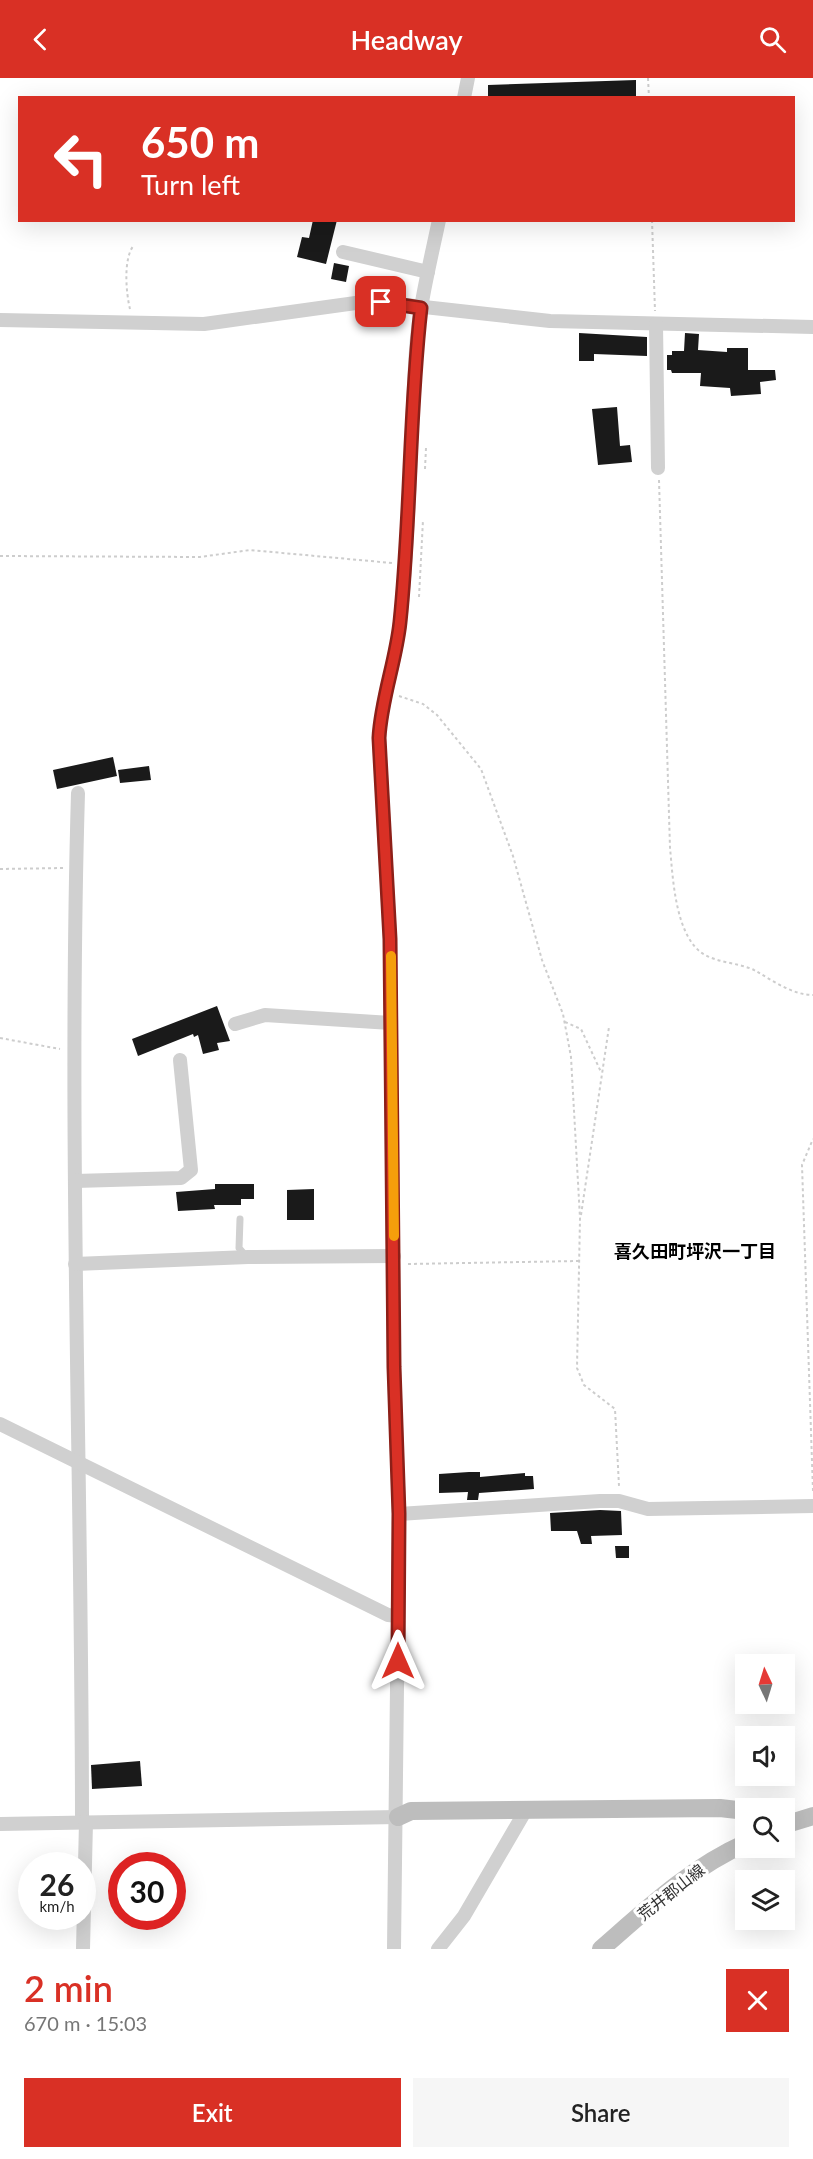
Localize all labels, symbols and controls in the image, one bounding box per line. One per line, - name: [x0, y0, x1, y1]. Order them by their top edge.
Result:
- icon: back: [24, 23, 57, 56]
- text: Headway: [350, 23, 463, 56]
- icon: search: [756, 23, 789, 56]
- text: 650 m: [141, 117, 259, 167]
- icon: left: [42, 120, 120, 198]
- text: Turn left: [141, 168, 240, 201]
- pin: [355, 276, 406, 327]
- icon: arrive: [364, 285, 397, 318]
- district label: 喜久田町坪沢一丁目: [614, 1240, 776, 1262]
- position arrow: [366, 1629, 430, 1693]
- north arrow: [735, 1654, 795, 1714]
- map controls: [735, 1654, 795, 1930]
- button: sound: [735, 1726, 795, 1786]
- button: search: [735, 1798, 795, 1858]
- speed limit sign: 30: [108, 1852, 186, 1930]
- street label: 荒井郡山線: [633, 1859, 708, 1924]
- text: 26: [40, 1866, 74, 1902]
- button: layers: [735, 1870, 795, 1930]
- text: km/h: [39, 1897, 75, 1915]
- text: 2 min: [24, 1966, 113, 2010]
- button: close: [726, 1969, 789, 2032]
- text: 670 m · 15:03: [24, 2011, 147, 2035]
- button: Exit: [24, 2078, 401, 2147]
- button: Share: [413, 2078, 789, 2147]

